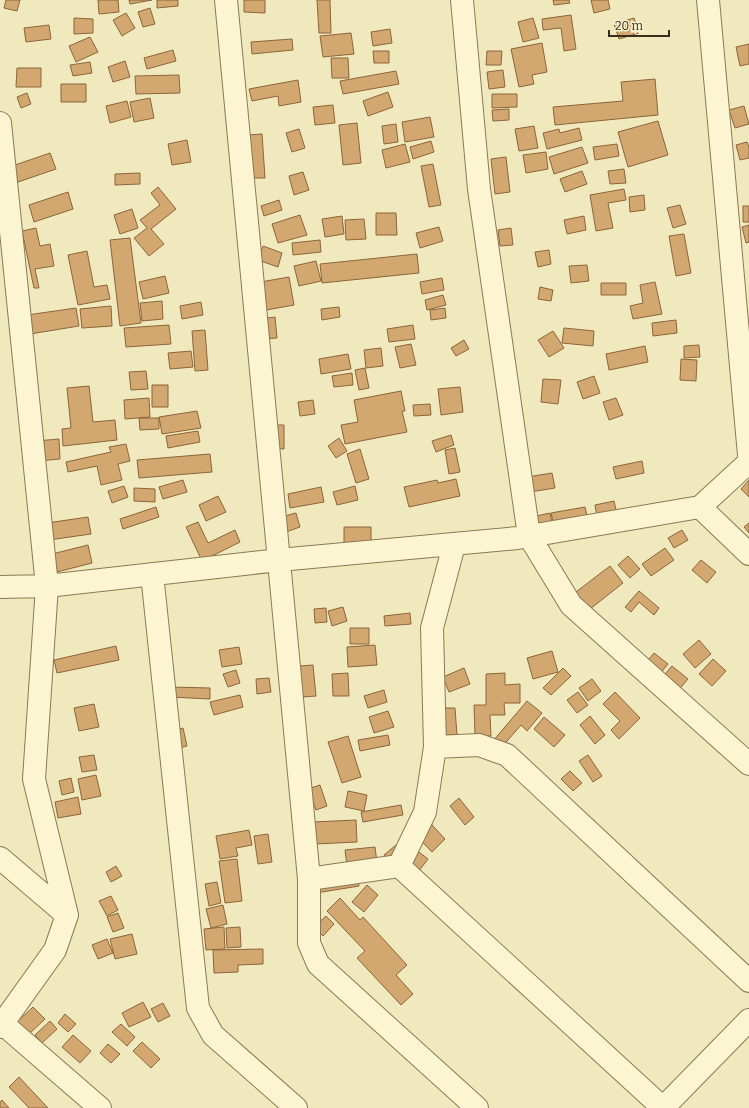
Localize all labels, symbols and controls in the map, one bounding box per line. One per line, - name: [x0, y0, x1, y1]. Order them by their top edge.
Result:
- scale bar: [609, 12, 669, 38]
- text: 20 m: [615, 19, 644, 33]

